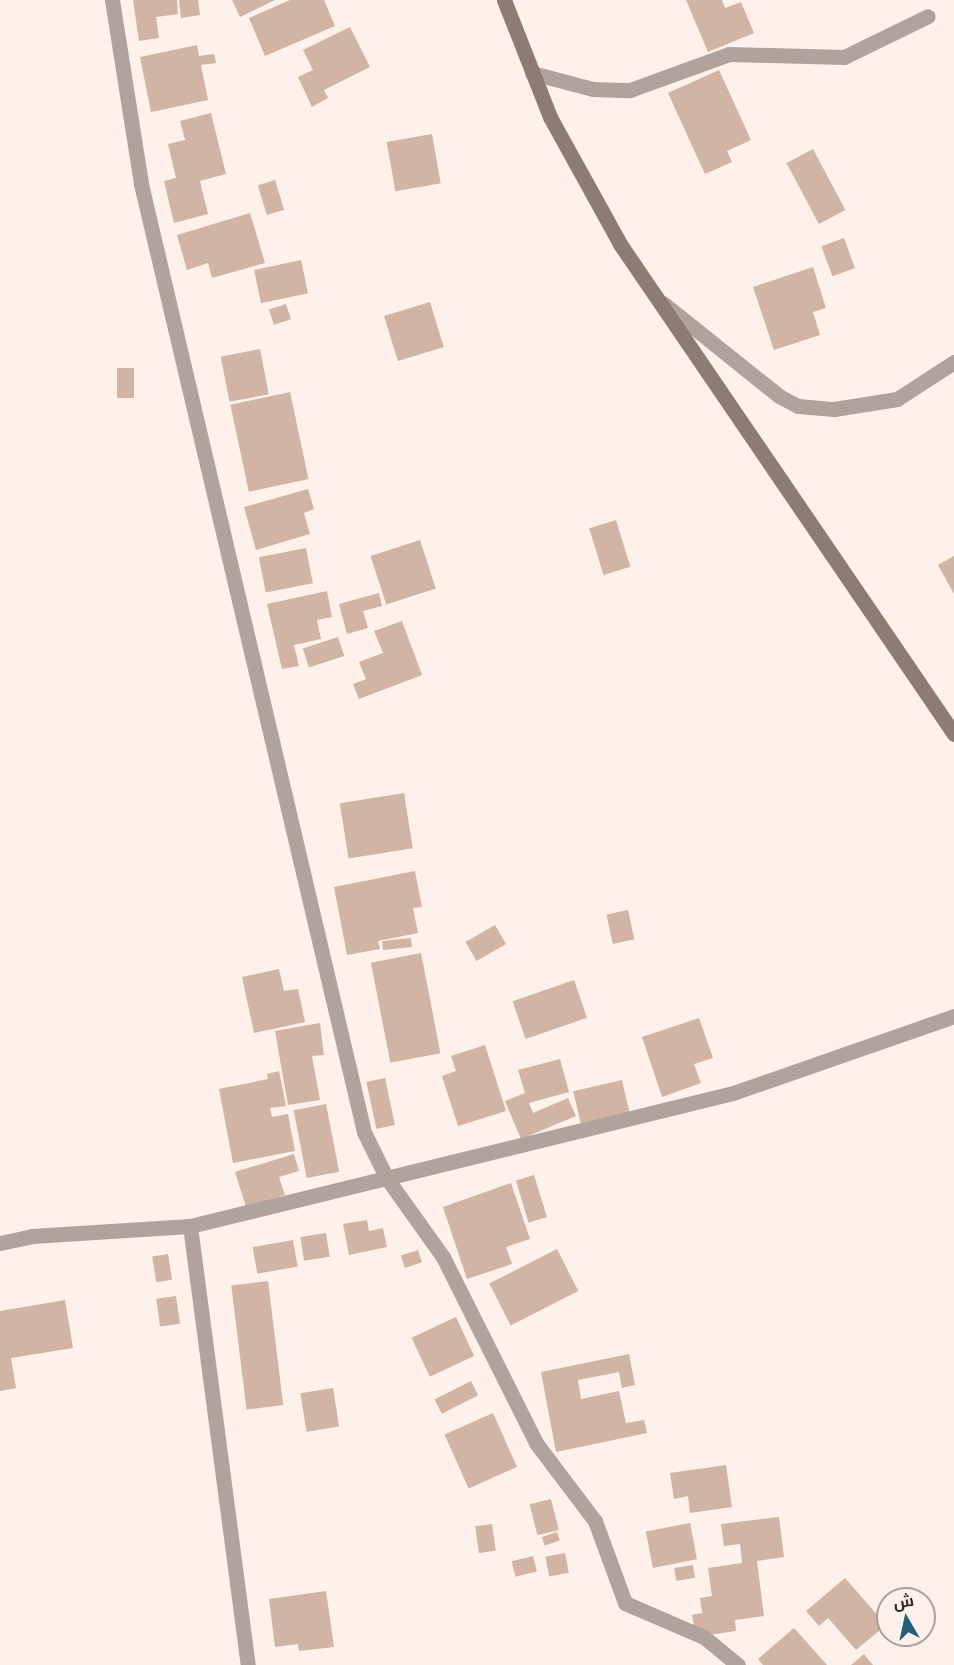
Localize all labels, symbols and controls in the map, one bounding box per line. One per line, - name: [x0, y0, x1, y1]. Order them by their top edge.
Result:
- north arrow: [876, 1587, 936, 1647]
- text: ش: [892, 1589, 915, 1614]

